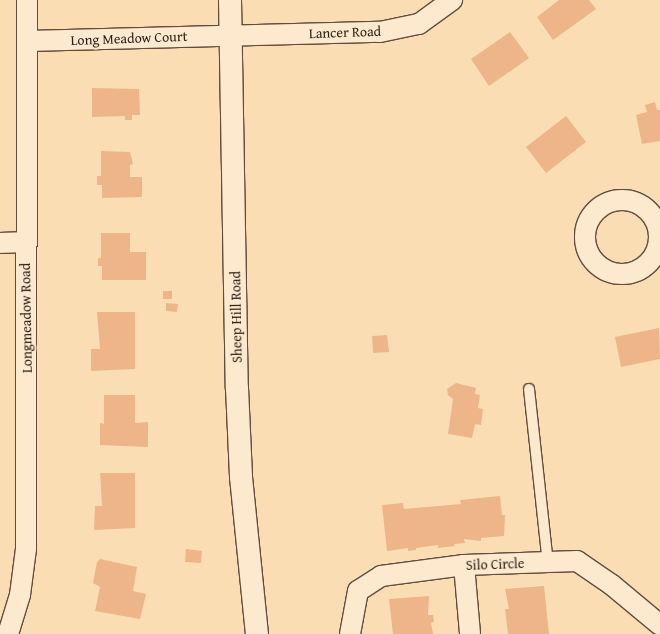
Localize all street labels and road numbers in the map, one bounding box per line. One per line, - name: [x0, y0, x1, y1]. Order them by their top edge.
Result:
- street label: Lancer Road: [309, 22, 381, 42]
- street label: Long Meadow Court: [70, 28, 188, 48]
- street label: Longmeadow Road: [17, 263, 35, 373]
- street label: Sheep Hill Road: [227, 271, 245, 363]
- street label: Silo Circle: [465, 555, 525, 573]

